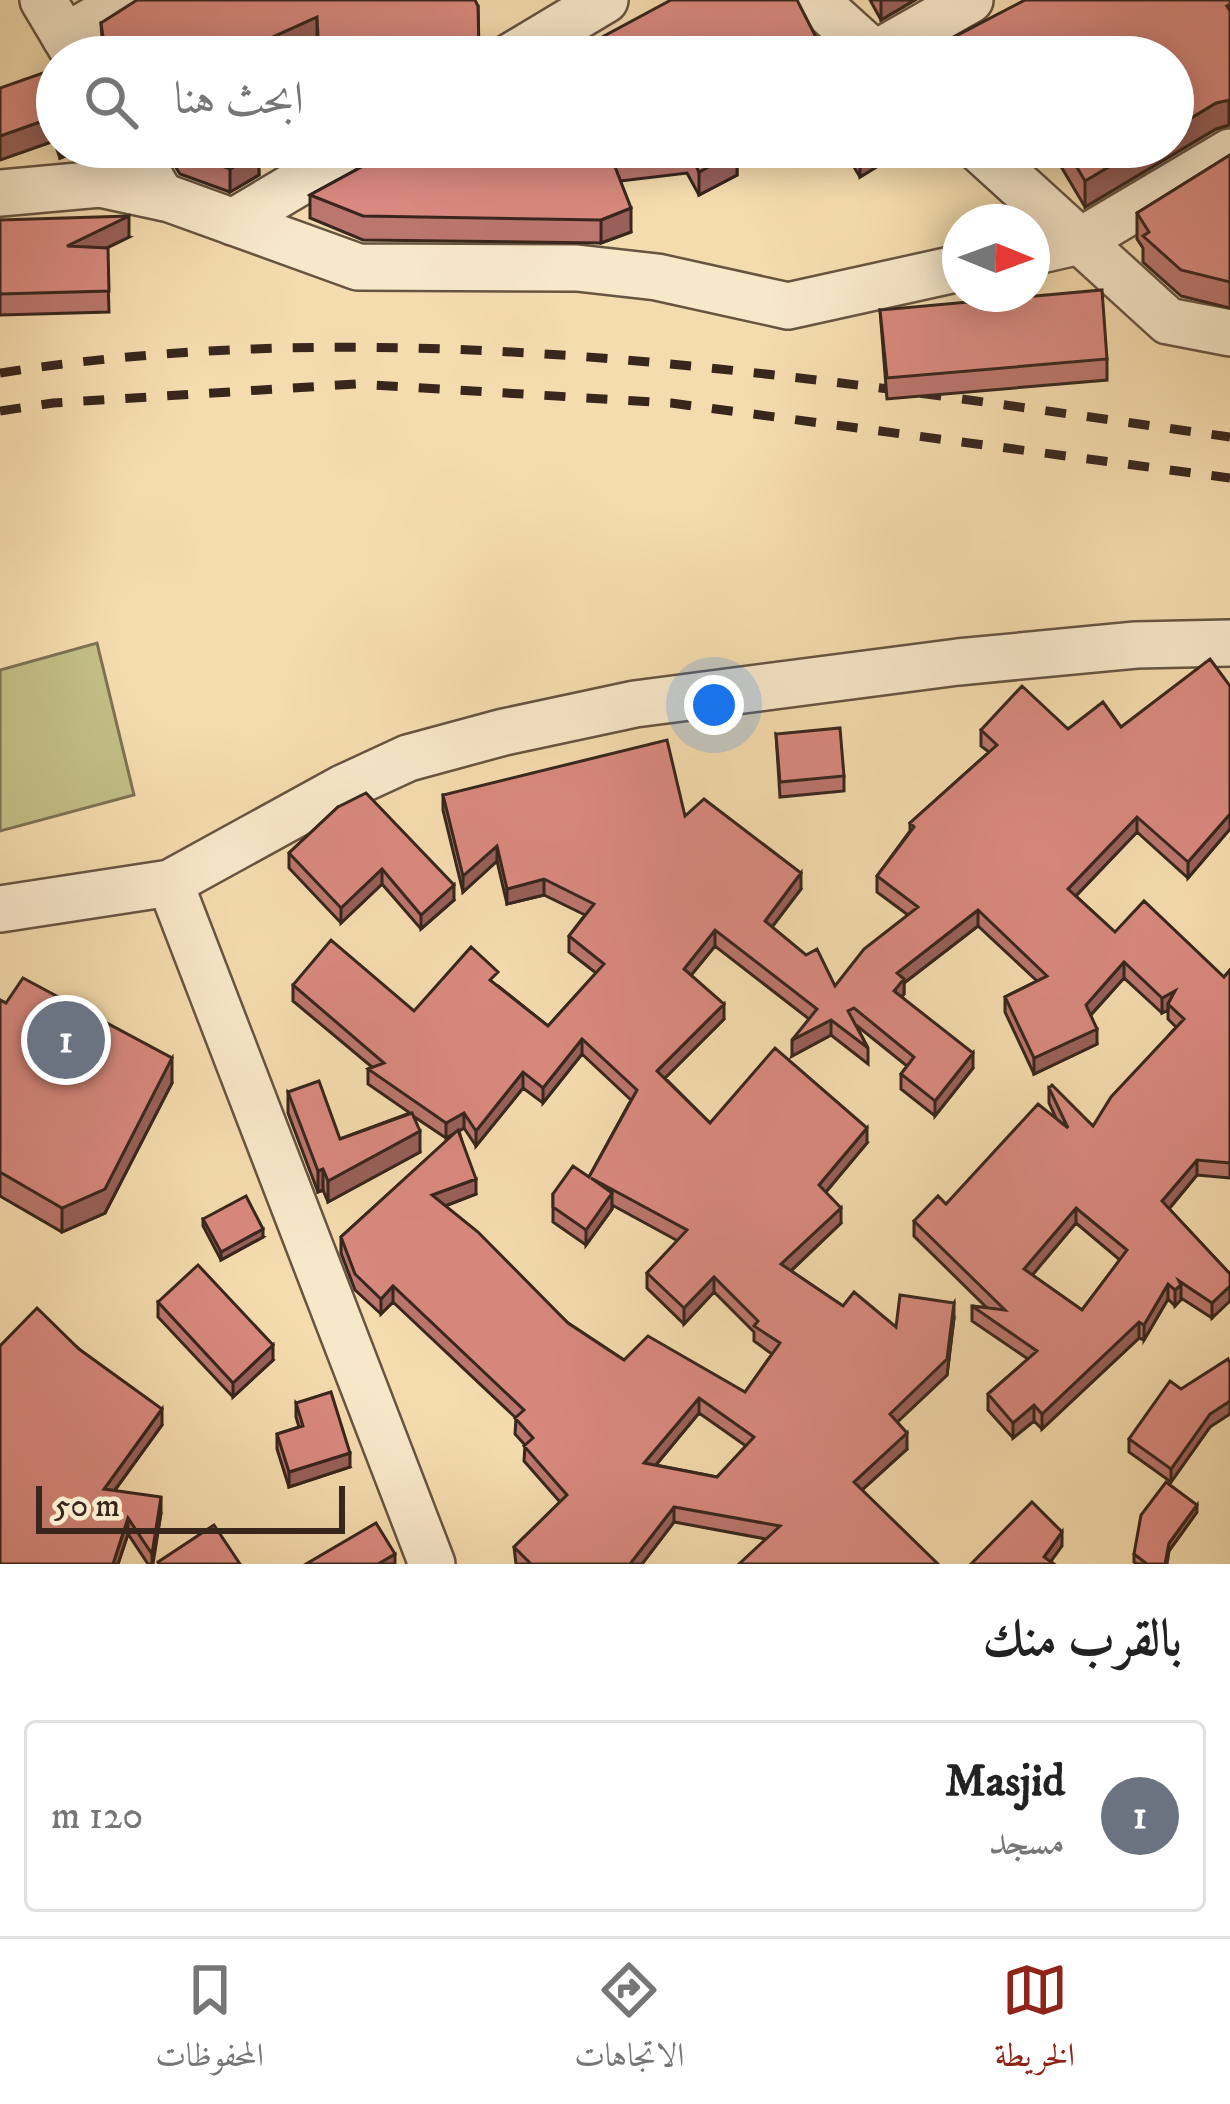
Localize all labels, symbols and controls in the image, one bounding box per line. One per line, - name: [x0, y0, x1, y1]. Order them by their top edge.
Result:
- search box: [36, 36, 1194, 168]
- icon: search: [78, 69, 144, 135]
- text: ابحث هنا: [174, 72, 304, 128]
- north arrow: [942, 204, 1050, 312]
- your location: [684, 675, 744, 735]
- pin: 1: [27, 995, 105, 1085]
- scale bar: [36, 1480, 345, 1533]
- text: 50 m: [54, 1486, 120, 1527]
- text: بالقرب منك: [983, 1608, 1182, 1672]
- text: Masjid: [945, 1754, 1065, 1810]
- text: 120 m: [51, 1792, 143, 1841]
- text: 1: [1133, 1792, 1147, 1841]
- text: مسجد: [988, 1818, 1065, 1867]
- tab: المحفوظات: [155, 1957, 264, 2087]
- tab: الاتجاهات: [574, 1957, 684, 2087]
- tab: الخريطة: [995, 1957, 1075, 2087]

